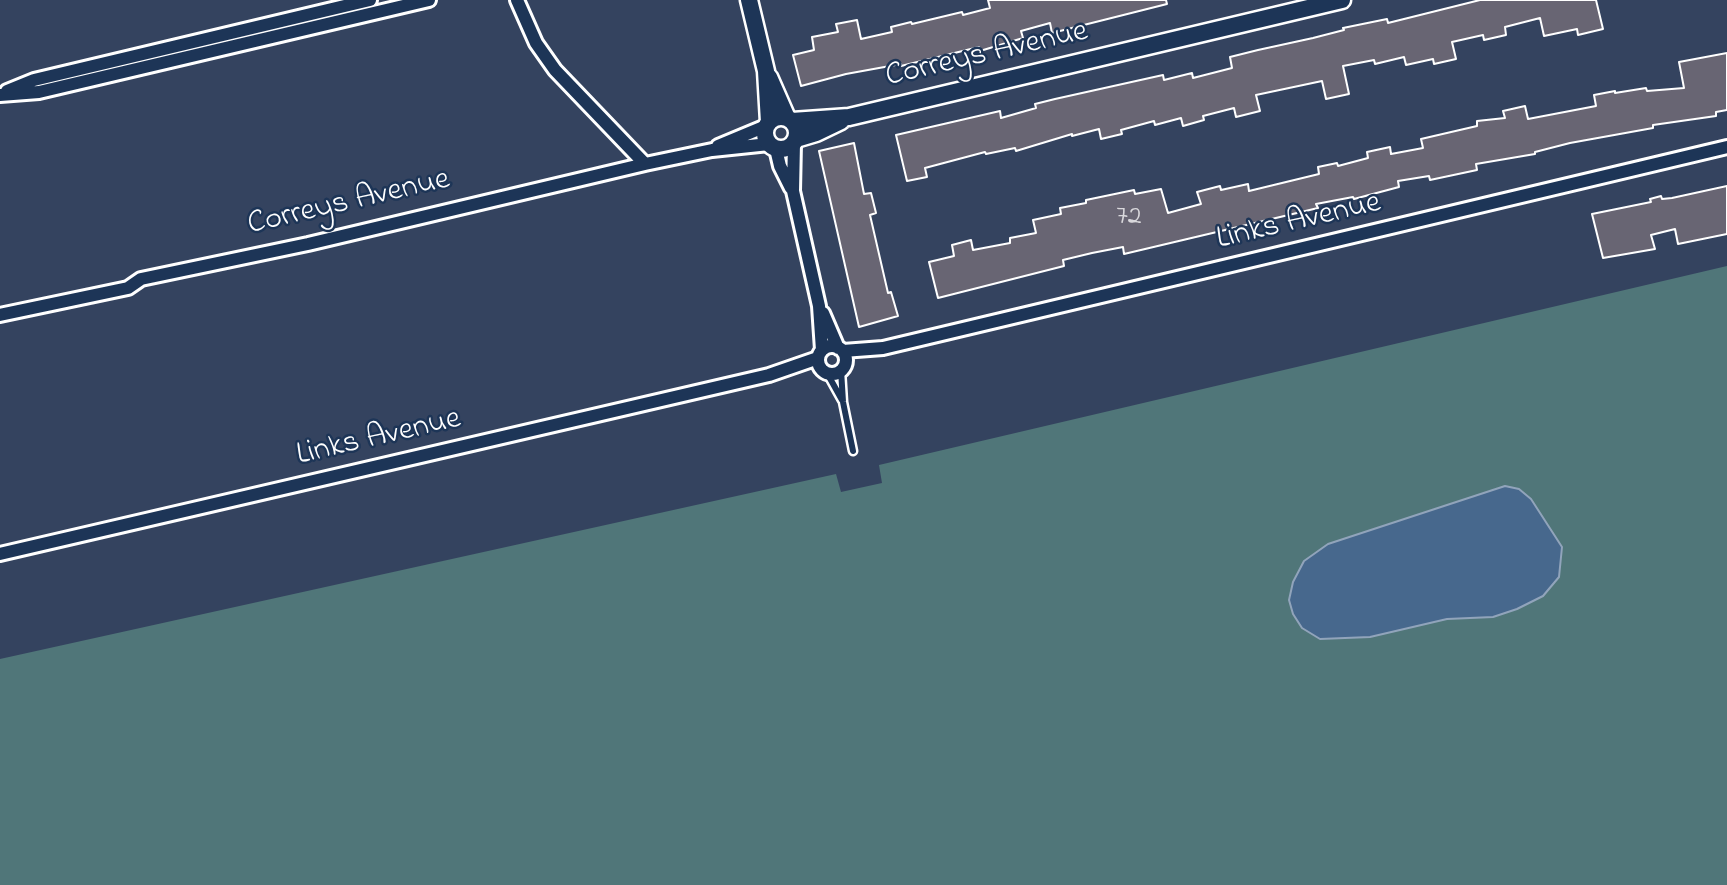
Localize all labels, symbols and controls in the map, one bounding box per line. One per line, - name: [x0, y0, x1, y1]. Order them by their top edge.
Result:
- street label: Correys Avenue: [882, 14, 1092, 98]
- street label: Correys Avenue: [244, 162, 454, 246]
- street label: Links Avenue: [1213, 185, 1385, 261]
- house number: 72: [1116, 201, 1142, 235]
- street label: Links Avenue: [293, 401, 465, 477]

